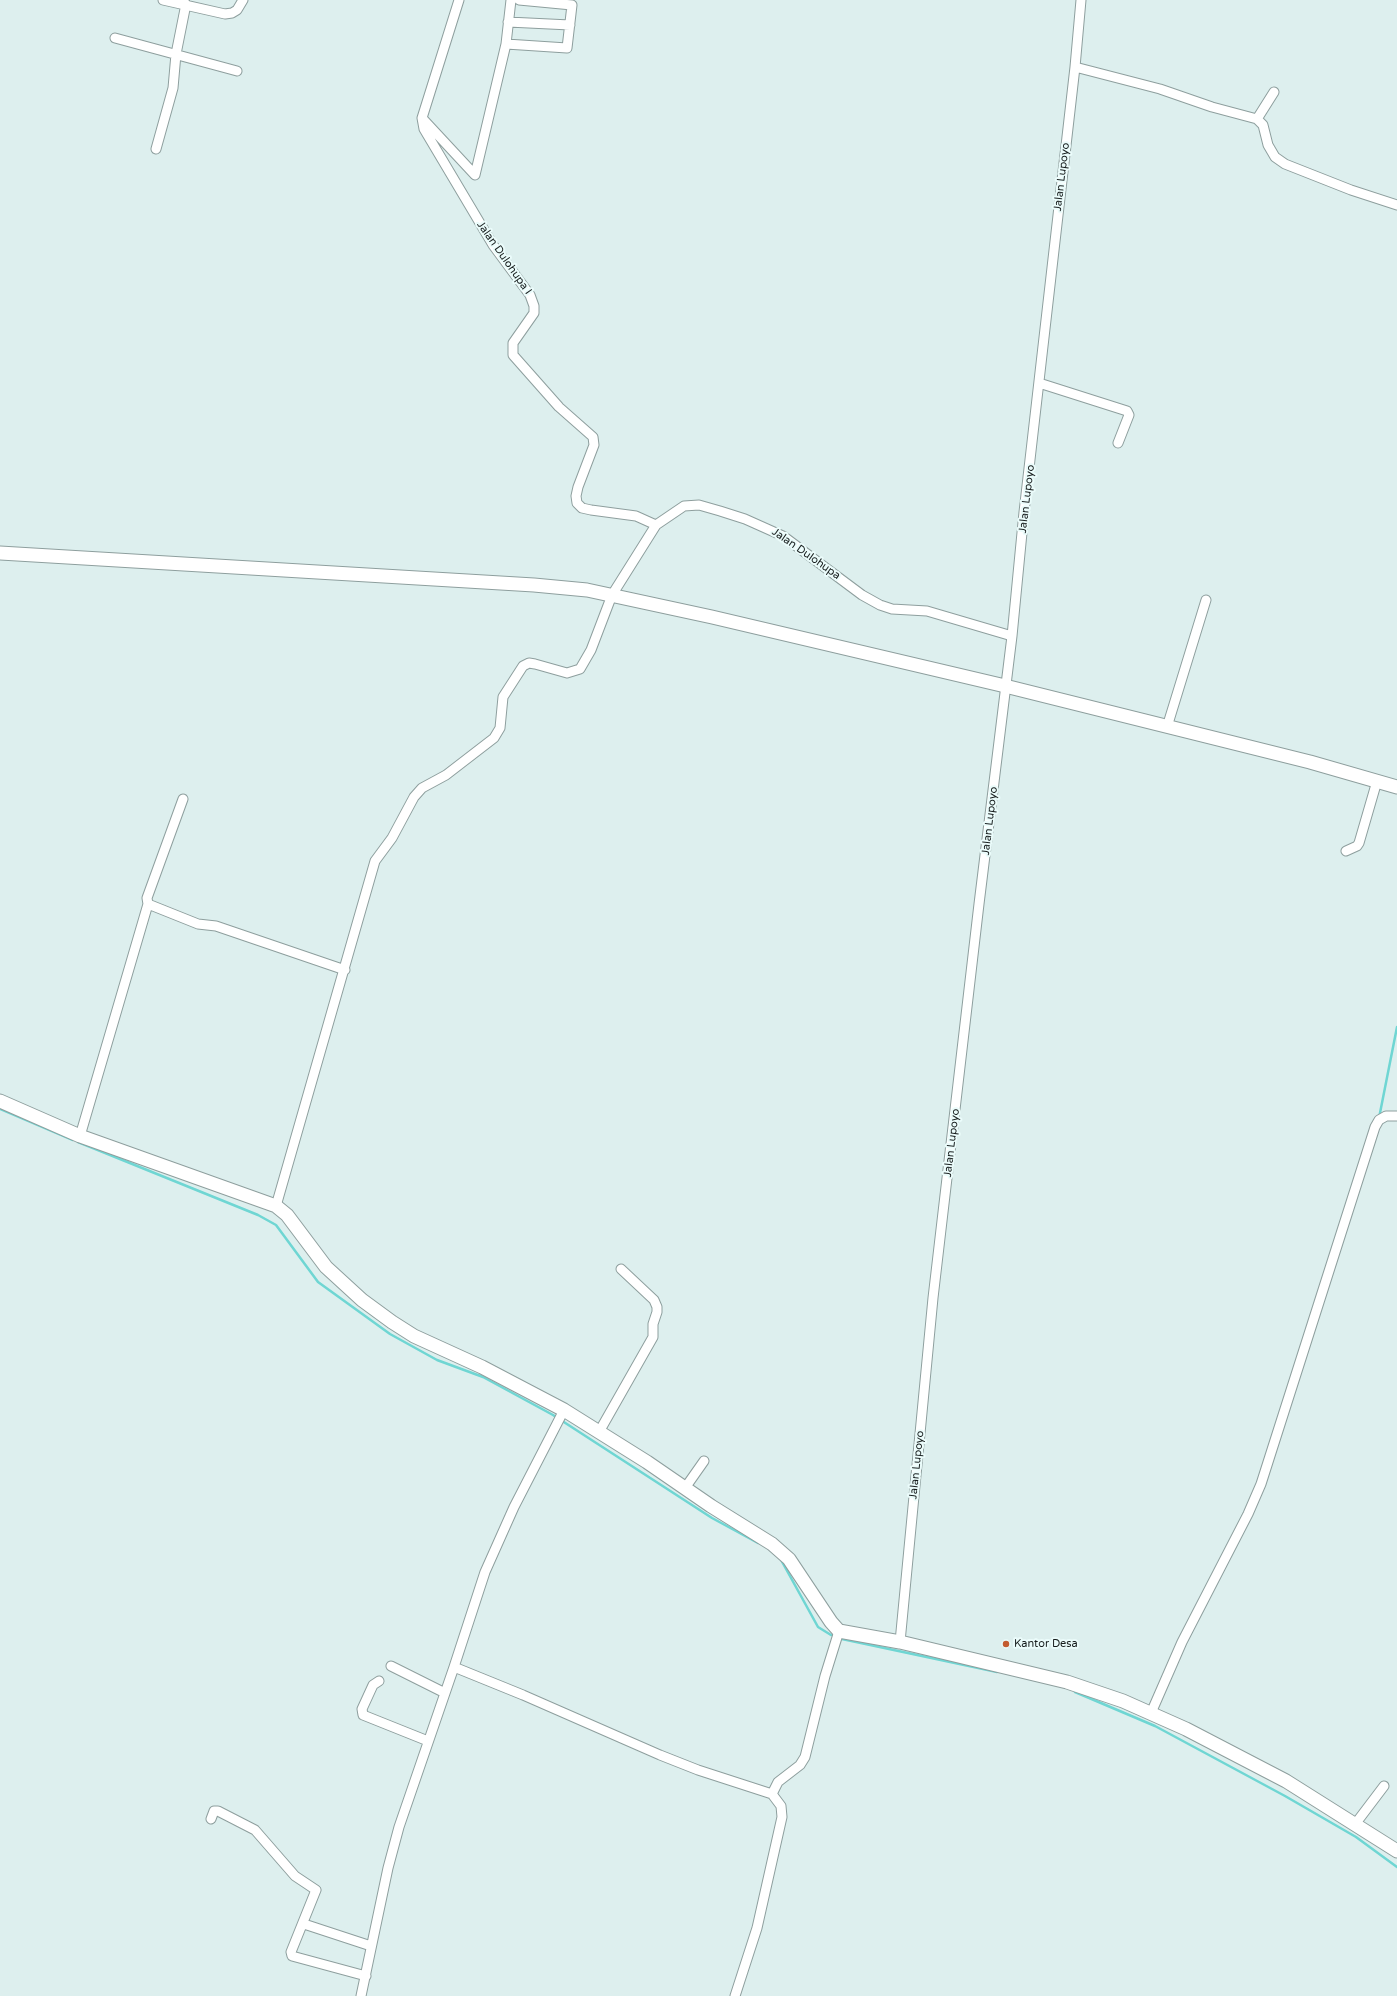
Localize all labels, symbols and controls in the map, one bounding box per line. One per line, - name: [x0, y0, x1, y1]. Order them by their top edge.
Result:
- street label: Jalan Lupoyo: [1051, 142, 1073, 212]
- street label: Jalan Dulohupa I: [474, 219, 534, 297]
- street label: Jalan Lupoyo: [1016, 464, 1038, 534]
- street label: Jalan Dulohupa: [769, 525, 843, 583]
- street label: Jalan Lupoyo: [979, 786, 1001, 856]
- street label: Jalan Lupoyo: [941, 1108, 963, 1178]
- street label: Jalan Lupoyo: [907, 1430, 927, 1500]
- place label: Kantor Desa: [1014, 1637, 1078, 1651]
- marker: Kantor Desa: [1001, 1639, 1011, 1649]

